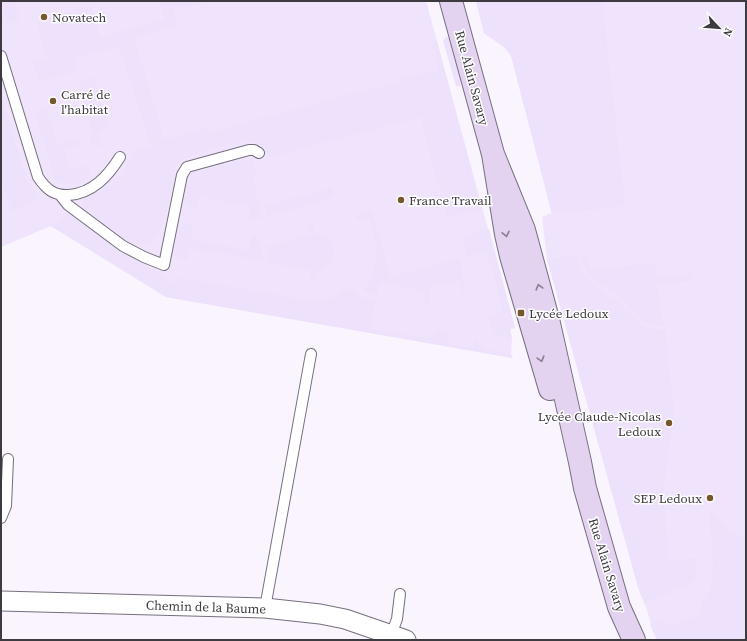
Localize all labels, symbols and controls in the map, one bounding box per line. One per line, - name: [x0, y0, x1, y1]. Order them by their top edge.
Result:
- north arrow: [699, 8, 739, 48]
- place label: Novatech: [52, 9, 107, 26]
- marker: Novatech: [39, 12, 49, 22]
- text: N: [719, 25, 736, 39]
- street label: Rue Alain Savary: [451, 29, 493, 128]
- place label: Carré de l'habitat: [61, 86, 111, 118]
- marker: Carré de l'habitat: [48, 96, 58, 106]
- place label: France Travail: [409, 192, 492, 209]
- marker: France Travail: [396, 195, 406, 205]
- one-way arrow: [502, 231, 510, 237]
- one-way arrow: [535, 283, 544, 290]
- place label: Lycée Ledoux: [529, 305, 609, 322]
- marker: Lycée Ledoux: [516, 308, 526, 318]
- one-way arrow: [536, 356, 545, 363]
- place label: Lycée Claude-Nicolas Ledoux: [538, 408, 661, 440]
- marker: Lycée Claude-Nicolas Ledoux: [664, 418, 674, 428]
- place label: SEP Ledoux: [634, 490, 702, 507]
- marker: SEP Ledoux: [705, 493, 715, 503]
- street label: Rue Alain Savary: [585, 516, 629, 614]
- street label: Chemin de la Baume: [146, 596, 267, 618]

